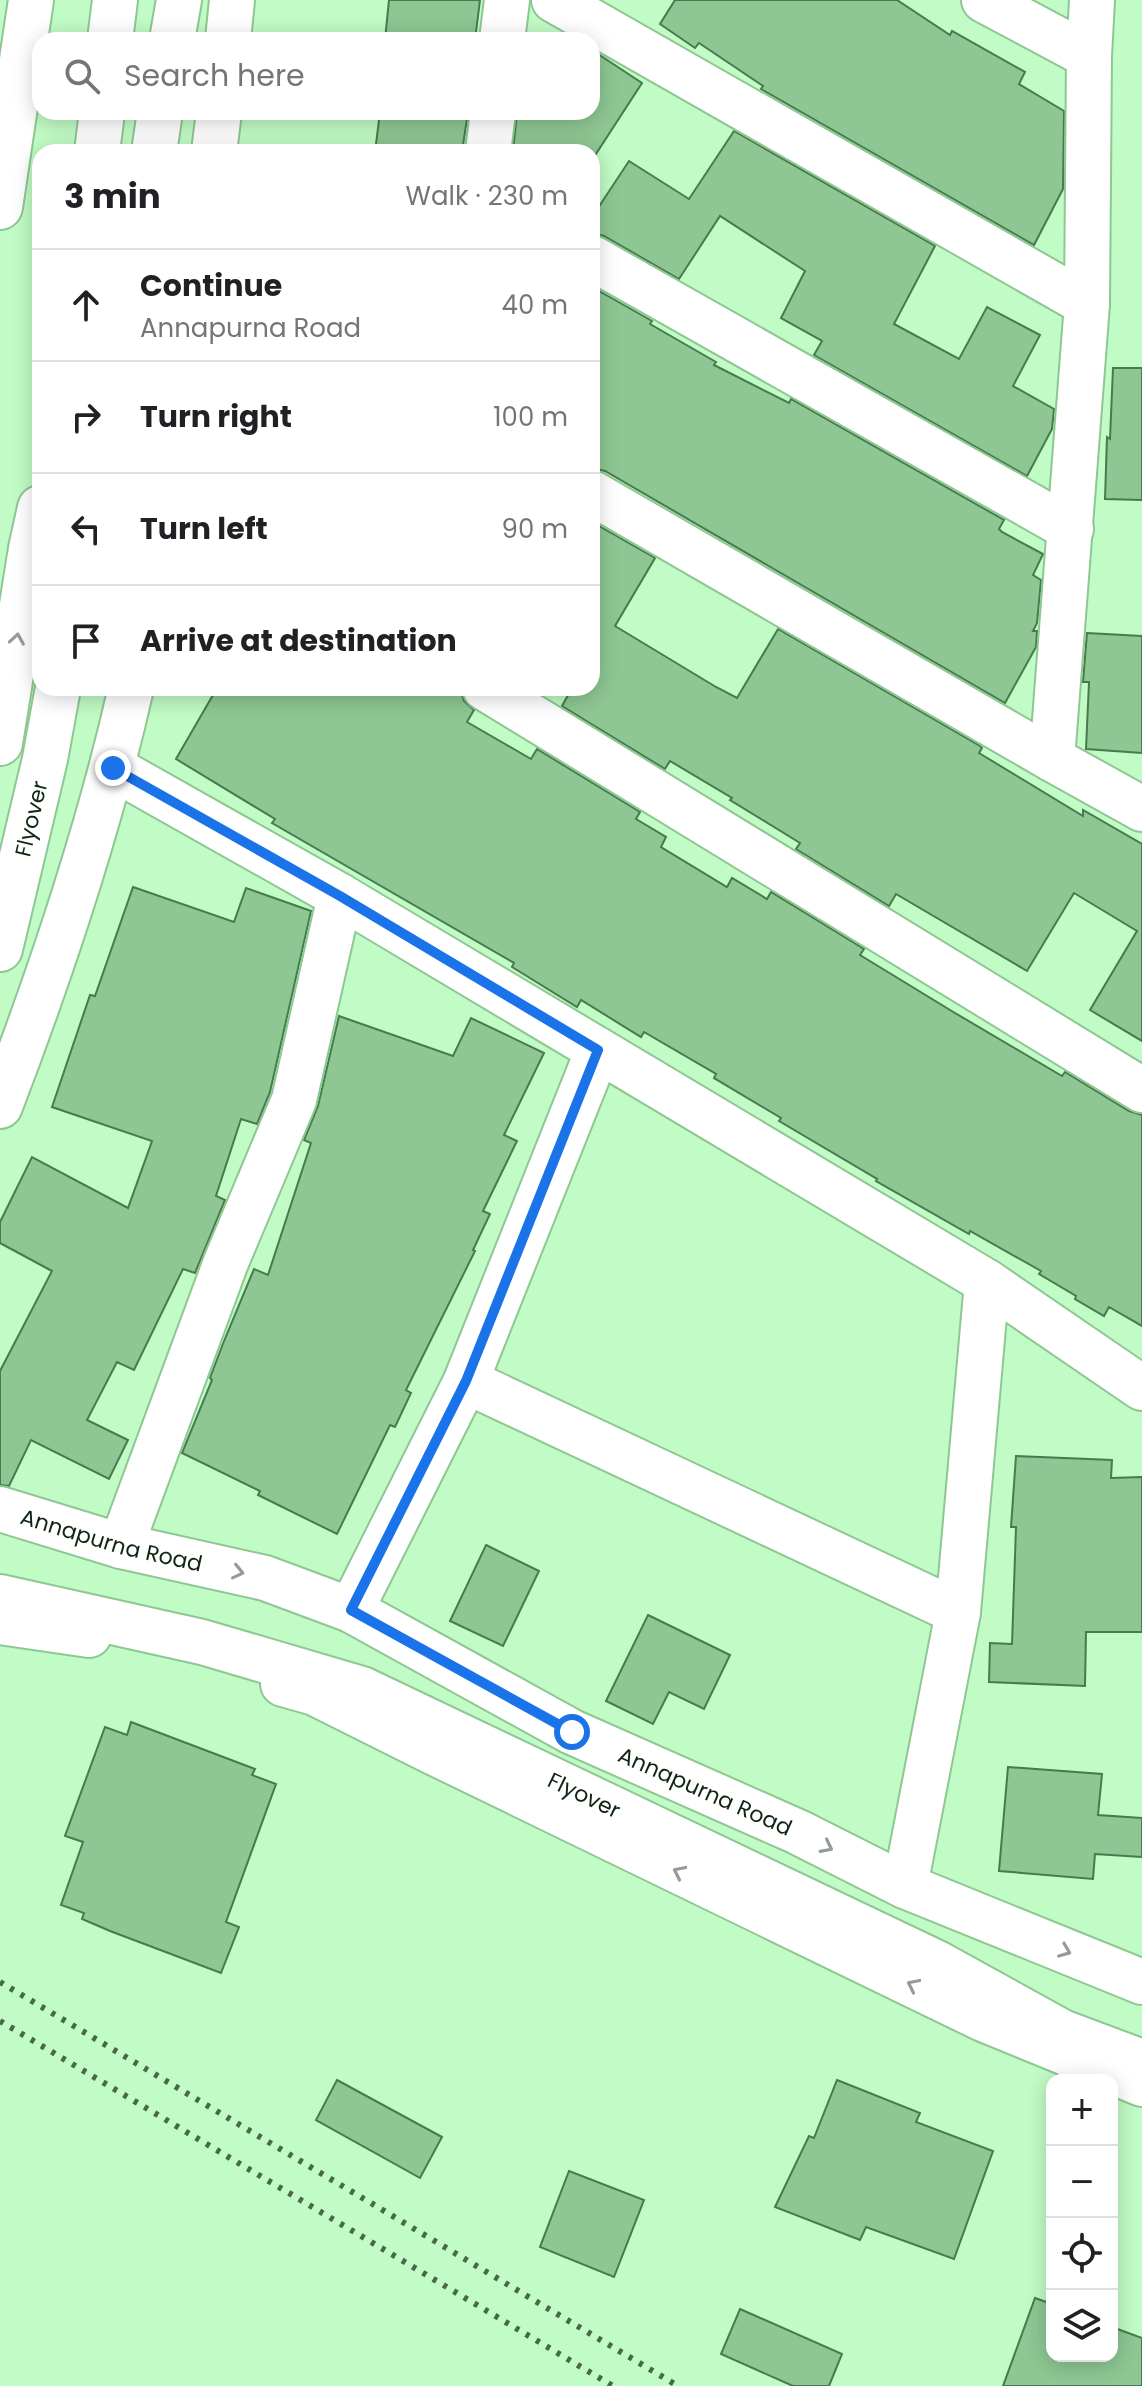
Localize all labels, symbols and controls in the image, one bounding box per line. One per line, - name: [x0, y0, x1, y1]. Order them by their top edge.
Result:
- search box: [32, 32, 600, 120]
- icon: search: [60, 54, 104, 98]
- text: Search here: [124, 54, 305, 97]
- text: 3 min: [64, 172, 161, 220]
- text: Walk · 230 m: [406, 178, 568, 214]
- text: Continue: [140, 264, 282, 307]
- icon: ahead: [64, 283, 108, 327]
- text: 40 m: [502, 287, 568, 323]
- text: Annapurna Road: [140, 310, 361, 346]
- icon: right: [64, 395, 108, 439]
- text: Turn right: [140, 395, 292, 438]
- text: 100 m: [493, 399, 568, 435]
- icon: left: [64, 507, 108, 551]
- text: Turn left: [140, 507, 268, 550]
- text: 90 m: [502, 511, 568, 547]
- icon: arrive: [64, 619, 108, 663]
- text: Arrive at destination: [140, 619, 457, 662]
- one-way arrow: [8, 632, 25, 646]
- route end: [95, 750, 131, 786]
- street label: Flyover: [7, 778, 55, 860]
- street label: Annapurna Road: [17, 1501, 205, 1580]
- one-way arrow: [230, 1563, 244, 1580]
- route start: [554, 1714, 590, 1750]
- street label: Annapurna Road: [613, 1739, 797, 1843]
- street label: Flyover: [543, 1765, 626, 1826]
- one-way arrow: [819, 1837, 834, 1853]
- one-way arrow: [673, 1866, 688, 1881]
- one-way arrow: [1057, 1941, 1071, 1958]
- one-way arrow: [907, 1979, 922, 1995]
- map controls: [1046, 2074, 1118, 2362]
- button: +: [1046, 2074, 1118, 2146]
- button: −: [1046, 2146, 1118, 2218]
- button: locate: [1046, 2218, 1118, 2290]
- button: layers: [1046, 2290, 1118, 2362]

